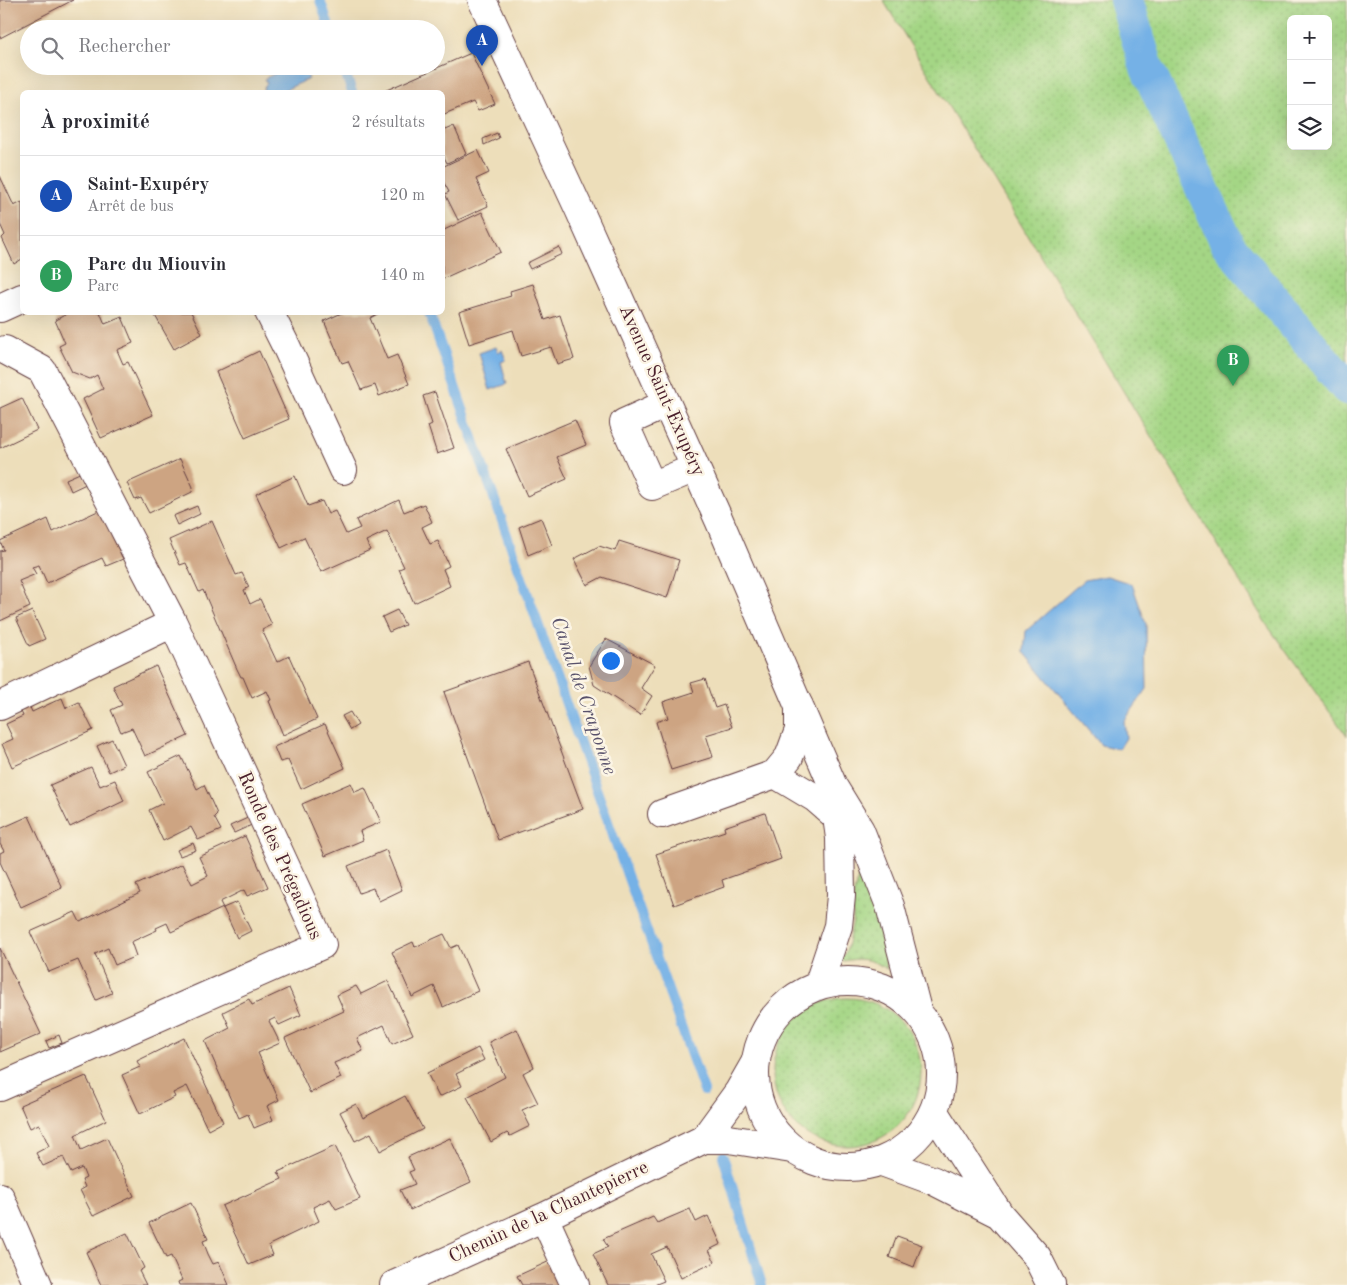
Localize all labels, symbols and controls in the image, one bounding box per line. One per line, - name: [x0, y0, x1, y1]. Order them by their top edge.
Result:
- map controls: [1287, 15, 1332, 150]
- button: +: [1287, 15, 1332, 60]
- search box: [20, 20, 445, 75]
- pin: A: [466, 25, 498, 66]
- icon: search: [38, 34, 66, 62]
- text: Rechercher: [78, 38, 171, 57]
- button: −: [1287, 60, 1332, 105]
- button: layers: [1287, 105, 1332, 150]
- text: À proximité: [40, 112, 150, 133]
- text: 2 résultats: [351, 115, 425, 131]
- text: Saint-Exupéry: [87, 176, 210, 195]
- text: A: [50, 188, 62, 204]
- text: 120 m: [380, 188, 425, 204]
- text: Arrêt de bus: [87, 199, 174, 215]
- text: Parc du Miouvin: [87, 256, 226, 275]
- text: B: [50, 268, 62, 284]
- text: 140 m: [380, 268, 425, 284]
- text: Parc: [87, 279, 119, 295]
- street label: Avenue Saint-Exupéry: [615, 302, 707, 480]
- pin: B: [1217, 345, 1249, 386]
- water label: Canal de Craponne: [547, 614, 619, 778]
- your location: [598, 648, 624, 674]
- street label: Ronde des Prégadious: [233, 769, 325, 943]
- street label: Chemin de la Chantepierre: [446, 1158, 652, 1268]

